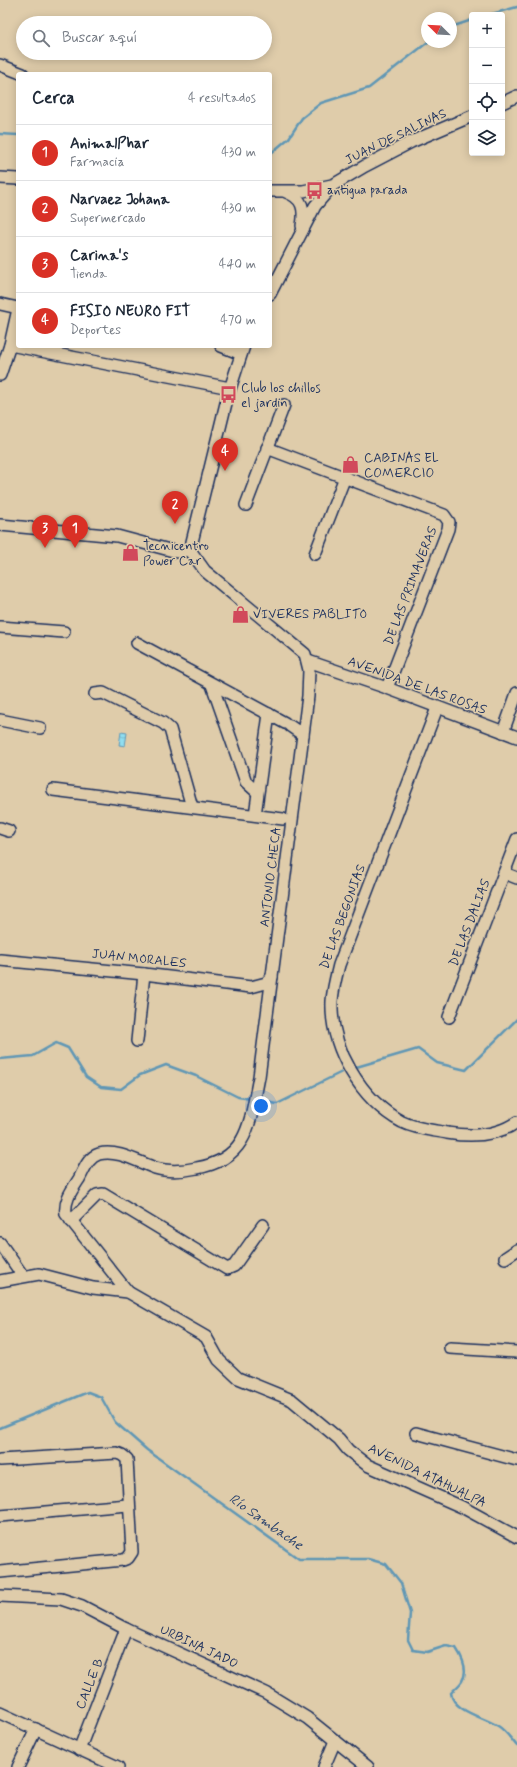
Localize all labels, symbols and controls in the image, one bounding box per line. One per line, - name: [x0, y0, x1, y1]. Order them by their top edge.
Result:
- north arrow: [421, 12, 457, 48]
- map controls: [469, 12, 505, 156]
- button: +: [469, 12, 505, 48]
- search box: [16, 16, 272, 60]
- icon: search: [30, 27, 52, 49]
- text: Buscar aquí: [62, 28, 137, 48]
- button: −: [469, 48, 505, 84]
- button: locate: [469, 84, 505, 120]
- text: Cerca: [32, 87, 75, 109]
- text: 4 resultados: [188, 90, 256, 107]
- street label: JUAN DE SALINAS: [342, 105, 450, 169]
- button: layers: [469, 120, 505, 156]
- text: AnimalPhar: [70, 134, 149, 154]
- text: 1: [42, 144, 48, 161]
- text: 430 m: [221, 144, 256, 161]
- text: Farmacia: [70, 154, 124, 171]
- bus stop icon: antigua parada: [304, 180, 324, 200]
- place label: antigua parada: [327, 182, 408, 199]
- text: Narvaez Johana: [70, 190, 169, 210]
- text: 2: [42, 200, 48, 217]
- text: 430 m: [221, 200, 256, 217]
- text: Supermercado: [70, 210, 146, 227]
- text: Carina's: [70, 246, 128, 266]
- text: 3: [42, 256, 48, 273]
- text: 440 m: [219, 256, 256, 273]
- text: Tienda: [70, 266, 107, 283]
- text: FISIO NEURO FIT: [70, 302, 190, 322]
- text: 4: [41, 312, 49, 329]
- text: 470 m: [220, 312, 256, 329]
- text: Deportes: [70, 322, 121, 339]
- place label: Club los chillos el jardin: [241, 380, 321, 412]
- bus stop icon: Club los chillos el jardin: [218, 385, 238, 405]
- pin: 4: [212, 438, 238, 471]
- place label: CABINAS EL COMERCIO: [364, 450, 439, 482]
- shop icon: CABINAS EL COMERCIO: [341, 455, 361, 475]
- pin: 2: [162, 491, 188, 524]
- pin: 3: [32, 515, 58, 548]
- pin: 1: [62, 515, 88, 548]
- street label: DE LAS PRIMAVERAS: [381, 524, 442, 648]
- place label: Tecnicentro Power Car: [143, 538, 209, 570]
- shop icon: Tecnicentro Power Car: [120, 543, 140, 563]
- shop icon: VIVERES PABLITO: [230, 604, 250, 624]
- place label: VIVERES PABLITO: [253, 606, 367, 623]
- street label: AVENIDA DE LAS ROSAS: [345, 653, 489, 719]
- street label: ANTONIO CHECA: [256, 826, 286, 928]
- street label: DE LAS BEGONIAS: [316, 862, 370, 972]
- street label: DE LAS DALIAS: [446, 876, 495, 969]
- street label: JUAN MORALES: [91, 946, 188, 972]
- your location: [251, 1096, 271, 1116]
- street label: AVENIDA ATAHUALPA: [365, 1440, 489, 1512]
- water label: Río Sambache: [225, 1490, 307, 1555]
- street label: URBINA JADO: [157, 1621, 241, 1673]
- street label: CALLE B: [72, 1656, 108, 1712]

